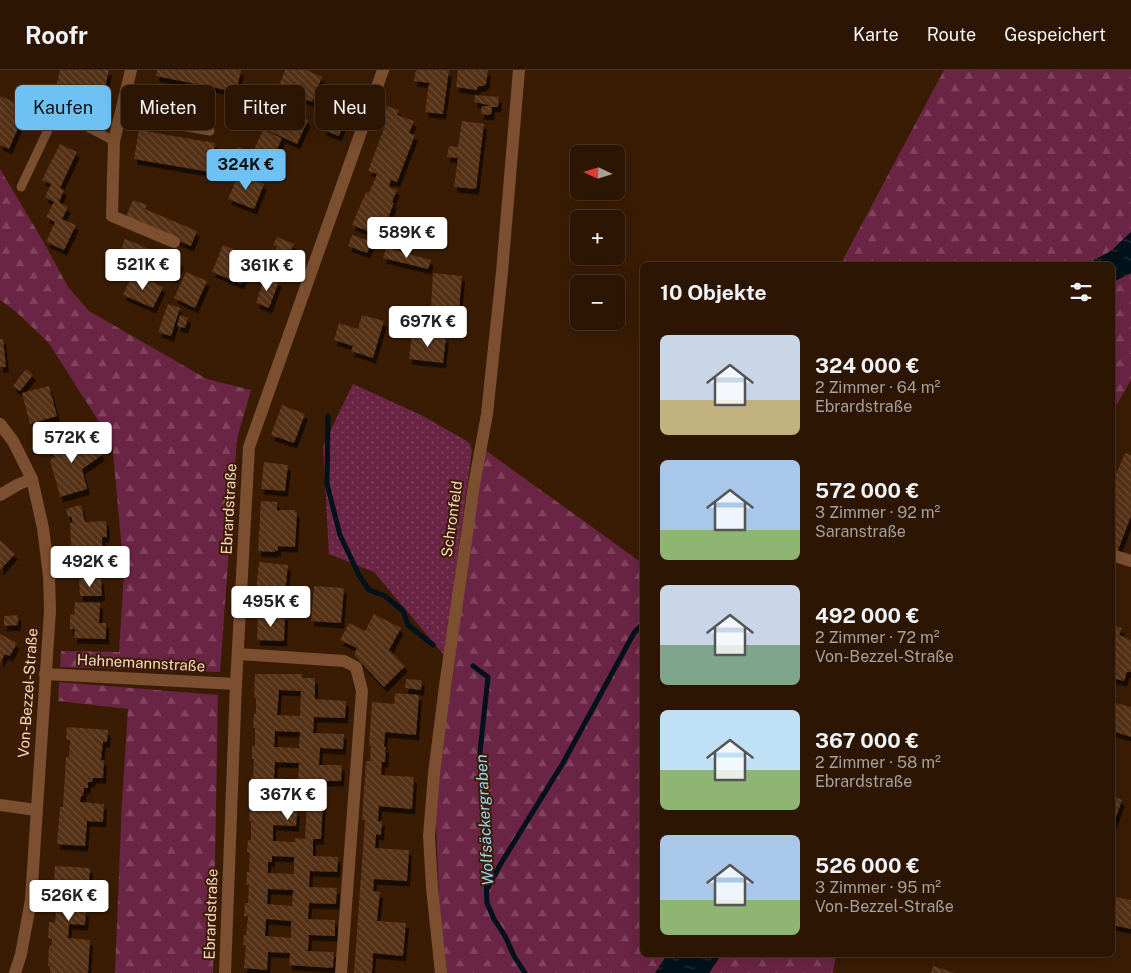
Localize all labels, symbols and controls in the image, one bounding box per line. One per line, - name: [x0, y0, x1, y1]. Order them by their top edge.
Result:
- text: Roofr: [25, 21, 88, 49]
- text: Karte: [853, 24, 899, 45]
- text: Route: [927, 24, 976, 45]
- text: Gespeichert: [1004, 24, 1106, 45]
- chip: Kaufen: [15, 85, 111, 130]
- chip: Mieten: [121, 85, 215, 130]
- chip: Filter: [225, 85, 305, 130]
- chip: Neu: [315, 85, 385, 130]
- north arrow: [570, 145, 625, 200]
- map controls: [570, 145, 625, 330]
- pin: 324K €: [205, 148, 287, 191]
- text: 324K €: [218, 155, 274, 174]
- button: +: [570, 210, 625, 265]
- pin: 589K €: [366, 216, 448, 259]
- text: 589K €: [378, 223, 436, 242]
- pin: 521K €: [102, 248, 184, 291]
- pin: 361K €: [226, 250, 308, 292]
- text: 521K €: [116, 255, 170, 274]
- text: 361K €: [240, 256, 294, 275]
- button: −: [570, 275, 625, 330]
- icon: filters: [1067, 278, 1095, 306]
- text: 10 Objekte: [660, 280, 767, 305]
- pin: 697K €: [387, 306, 469, 348]
- text: 697K €: [400, 312, 456, 331]
- text: 324 000 €: [815, 353, 920, 378]
- icon: home: [700, 355, 760, 415]
- text: 2 Zimmer · 64 m²: [815, 378, 940, 397]
- text: Ebrardstraße: [815, 397, 912, 416]
- pin: 572K €: [31, 422, 113, 464]
- text: 572K €: [44, 428, 100, 447]
- street label: Ebrardstraße: [218, 463, 239, 555]
- text: 572 000 €: [815, 478, 919, 503]
- street label: Schronfeld: [438, 480, 465, 558]
- icon: home: [700, 480, 760, 540]
- text: 3 Zimmer · 92 m²: [815, 503, 940, 522]
- text: Saranstraße: [815, 522, 906, 541]
- pin: 492K €: [49, 546, 131, 588]
- text: 492K €: [62, 552, 118, 571]
- pin: 495K €: [230, 586, 312, 628]
- text: 495K €: [242, 592, 300, 611]
- text: 492 000 €: [815, 603, 920, 628]
- icon: home: [700, 605, 760, 665]
- street label: Von-Bezzel-Straße: [14, 627, 41, 758]
- text: 2 Zimmer · 72 m²: [815, 628, 940, 647]
- text: Von-Bezzel-Straße: [815, 647, 954, 666]
- street label: Hahnemannstraße: [76, 651, 206, 674]
- text: 367 000 €: [815, 728, 919, 753]
- icon: home: [700, 730, 760, 790]
- text: 2 Zimmer · 58 m²: [815, 753, 941, 772]
- water label: Wolfsäckergraben: [472, 754, 497, 886]
- text: Ebrardstraße: [815, 772, 912, 791]
- pin: 367K €: [247, 778, 329, 821]
- text: 367K €: [260, 785, 316, 804]
- text: 526 000 €: [815, 853, 920, 878]
- icon: home: [700, 855, 760, 915]
- street label: Ebrardstraße: [200, 868, 221, 960]
- text: 3 Zimmer · 95 m²: [815, 878, 941, 897]
- pin: 526K €: [28, 880, 110, 922]
- text: 526K €: [40, 886, 98, 905]
- text: Von-Bezzel-Straße: [815, 897, 954, 916]

